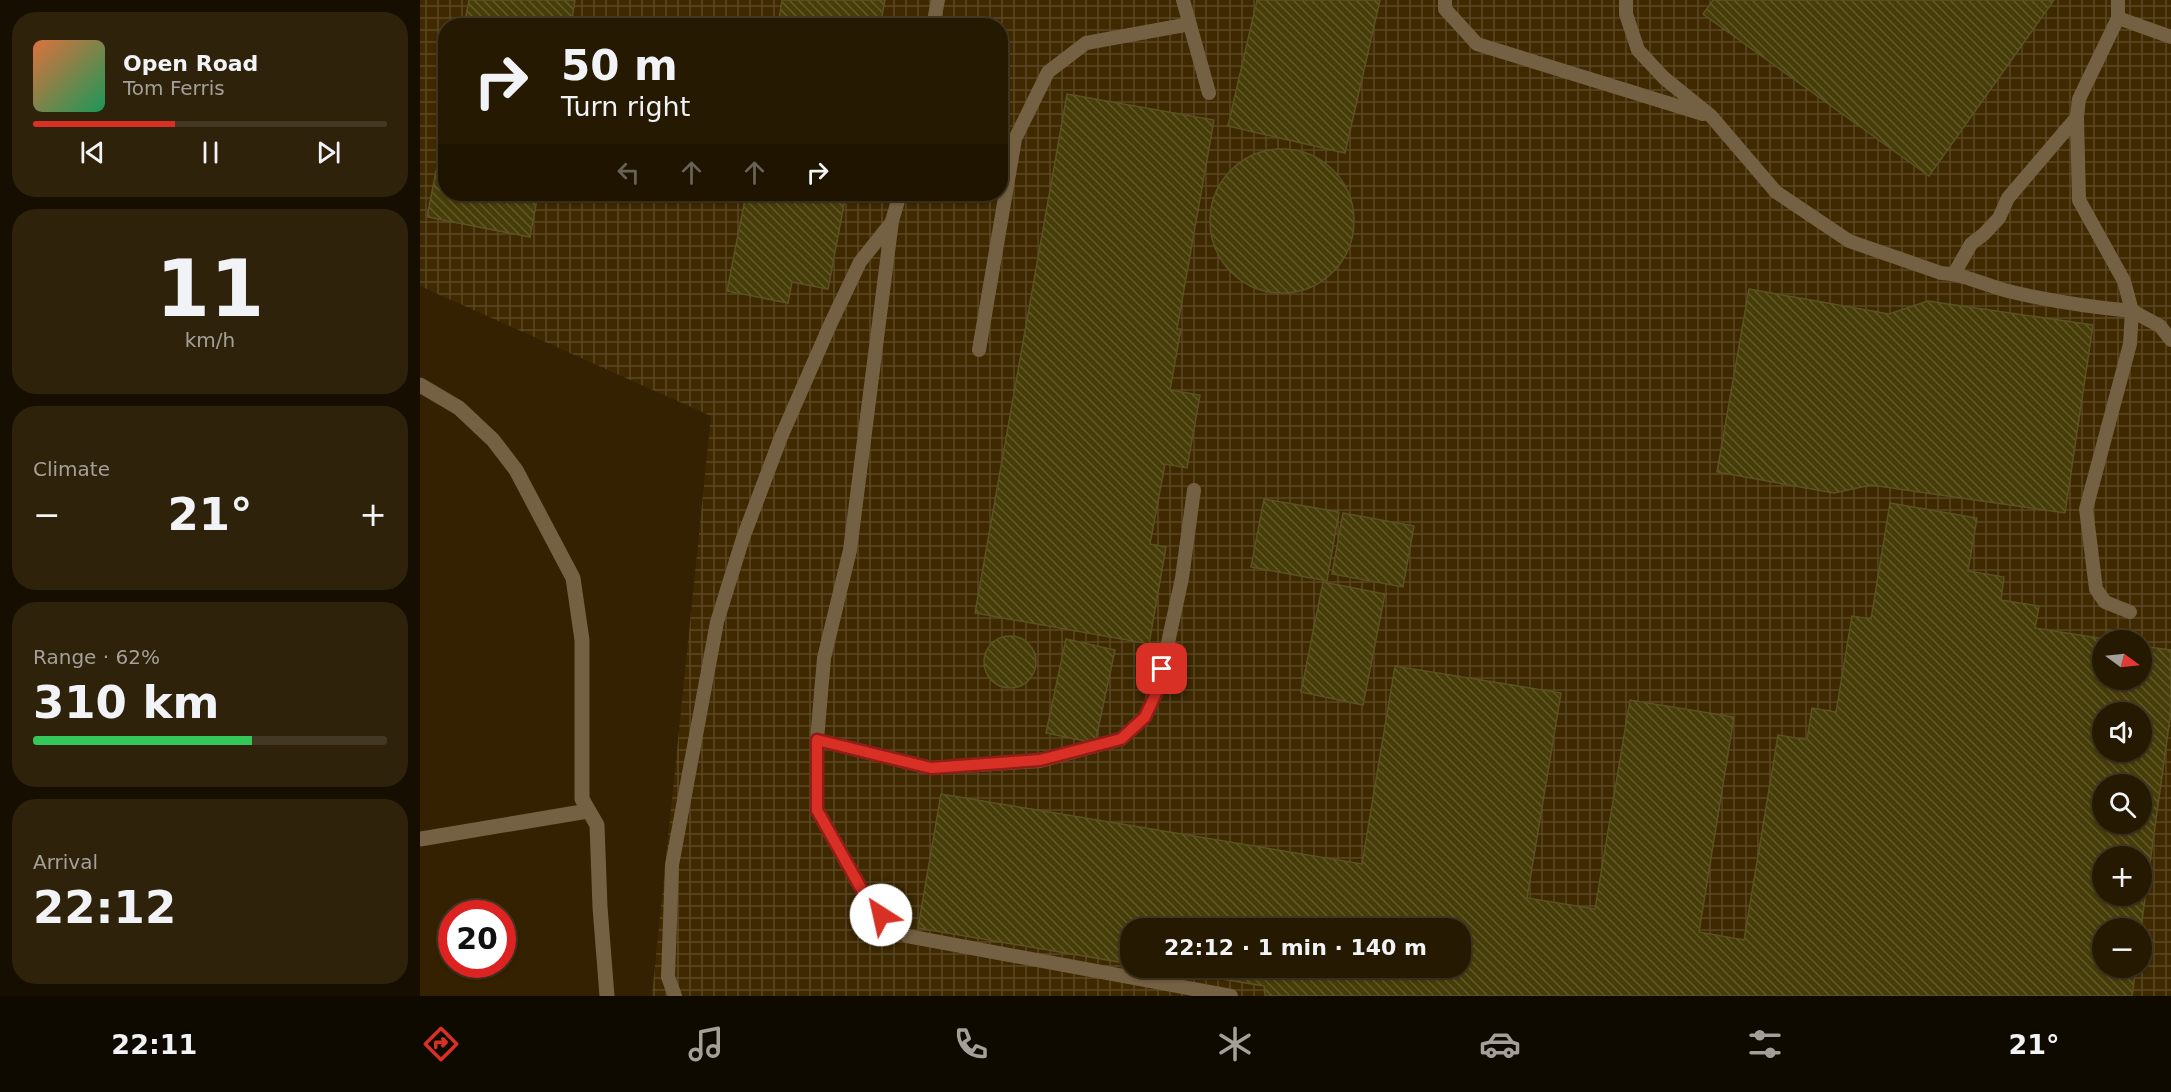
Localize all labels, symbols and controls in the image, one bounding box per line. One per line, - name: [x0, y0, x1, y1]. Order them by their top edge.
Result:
- text: 50 m: [561, 41, 678, 90]
- icon: right: [462, 42, 540, 120]
- text: Open Road: [123, 51, 258, 76]
- text: Tom Ferris: [123, 76, 225, 100]
- text: Turn right: [561, 91, 690, 122]
- icon: previous: [76, 136, 109, 169]
- icon: pause: [194, 136, 227, 169]
- icon: next: [312, 136, 345, 169]
- icon: left: [612, 156, 645, 189]
- icon: ahead: [675, 156, 708, 189]
- icon: ahead: [738, 156, 771, 189]
- icon: right: [801, 156, 834, 189]
- text: 11: [156, 244, 264, 334]
- text: km/h: [185, 328, 235, 352]
- text: Climate: [33, 457, 110, 481]
- text: 21°: [167, 488, 253, 541]
- text: −: [33, 495, 61, 534]
- text: +: [359, 495, 387, 534]
- north arrow: [2092, 630, 2152, 690]
- map controls: [2092, 630, 2152, 978]
- pin: [1136, 643, 1187, 694]
- text: Range · 62%: [33, 645, 160, 669]
- icon: arrive: [1145, 652, 1178, 685]
- text: 310 km: [33, 676, 219, 729]
- button: sound: [2092, 702, 2152, 762]
- button: search: [2092, 774, 2152, 834]
- button: +: [2092, 846, 2152, 906]
- text: Arrival: [33, 850, 98, 874]
- text: 22:12: [33, 881, 176, 934]
- position arrow: [849, 883, 913, 947]
- speed limit sign: 20: [438, 900, 516, 978]
- button: −: [2092, 918, 2152, 978]
- text: 22:12 · 1 min · 140 m: [1164, 935, 1427, 960]
- icon: directions: [420, 1023, 462, 1065]
- icon: music: [685, 1023, 727, 1065]
- icon: phone: [950, 1023, 992, 1065]
- icon: climate: [1214, 1023, 1256, 1065]
- icon: car: [1479, 1023, 1521, 1065]
- icon: filters: [1744, 1023, 1786, 1065]
- text: 22:11: [111, 1029, 197, 1060]
- text: 21°: [2008, 1029, 2060, 1060]

